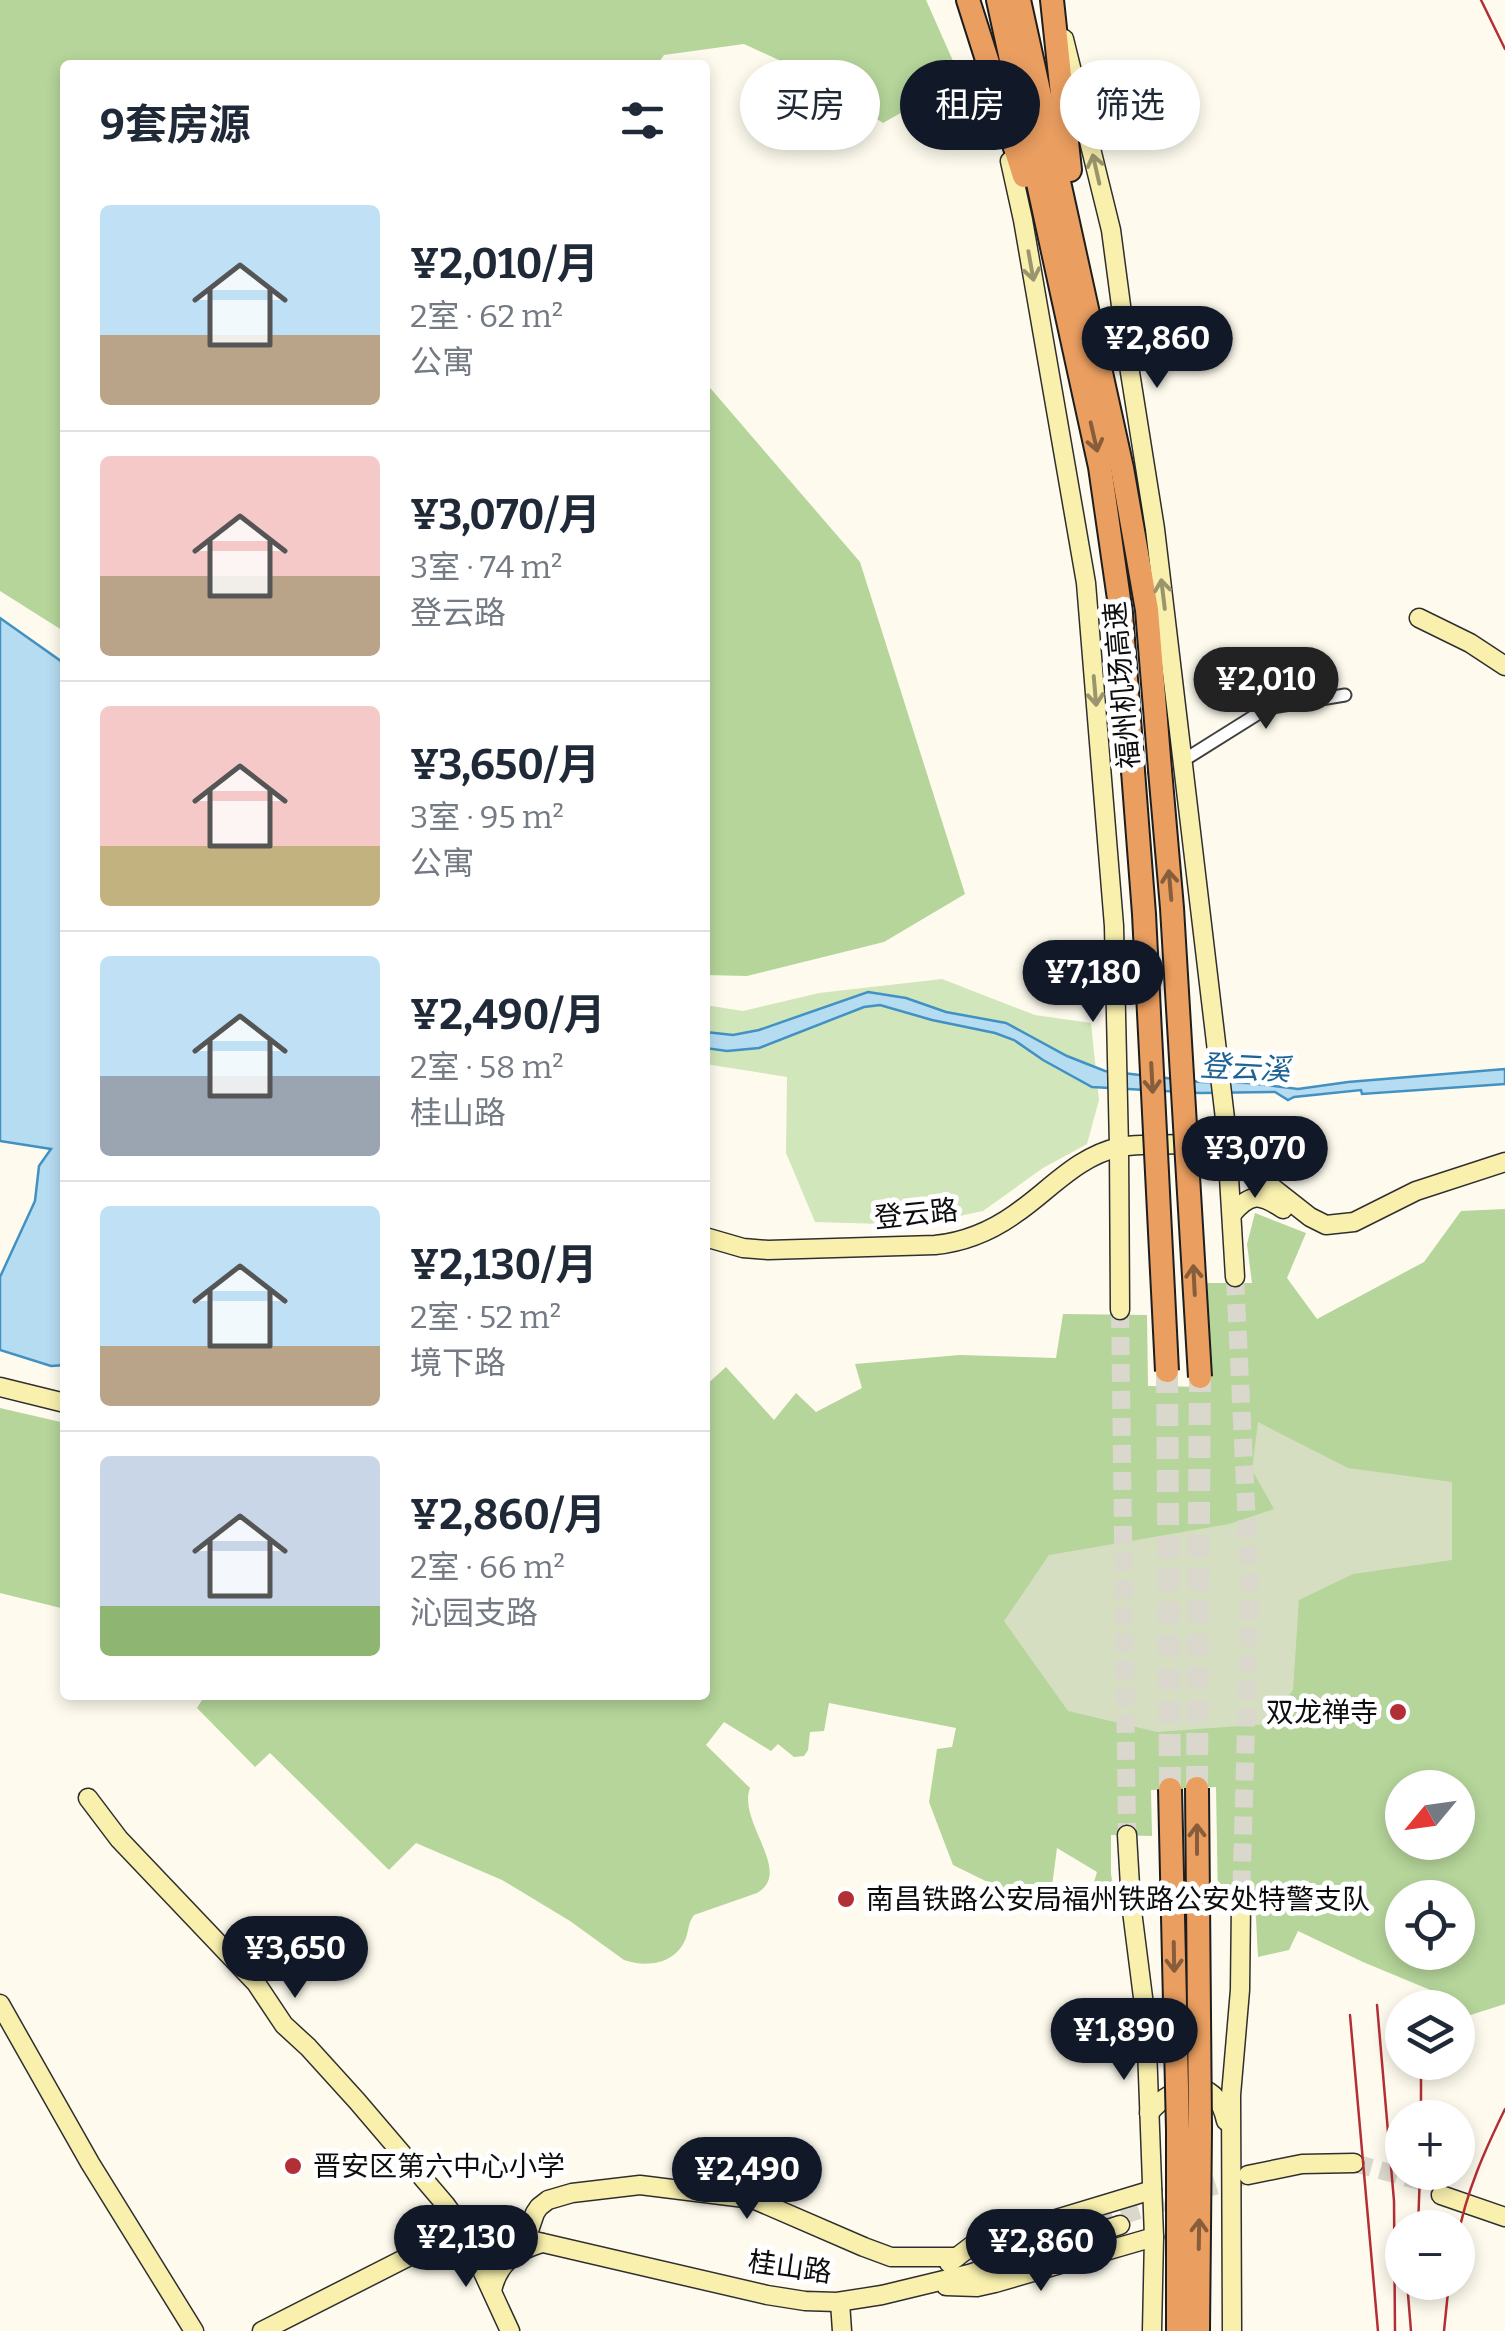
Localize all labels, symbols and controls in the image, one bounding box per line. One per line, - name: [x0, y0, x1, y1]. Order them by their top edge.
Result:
- chip: 买房: [740, 60, 880, 150]
- chip: 租房: [900, 60, 1040, 150]
- chip: 筛选: [1060, 60, 1200, 150]
- icon: filters: [615, 93, 670, 148]
- text: 9套房源: [100, 100, 251, 150]
- one-way arrow: [1086, 154, 1104, 186]
- text: ¥2,010/月: [410, 239, 599, 289]
- icon: home: [180, 245, 300, 365]
- one-way arrow: [1022, 249, 1041, 281]
- text: 2室 · 62 m²: [410, 297, 563, 335]
- pin: ¥2,860: [1076, 306, 1238, 391]
- text: ¥2,860: [1104, 319, 1210, 357]
- text: 公寓: [410, 343, 474, 381]
- one-way arrow: [1086, 420, 1104, 452]
- text: ¥3,070/月: [410, 490, 601, 540]
- icon: home: [180, 496, 300, 616]
- text: 3室 · 74 m²: [410, 548, 562, 586]
- one-way arrow: [1153, 578, 1172, 611]
- text: 登云路: [410, 594, 506, 632]
- street label: 福州机场高速: [1098, 600, 1146, 770]
- pin: ¥2,010: [1185, 647, 1347, 732]
- text: ¥2,010: [1216, 660, 1316, 698]
- one-way arrow: [1085, 674, 1104, 706]
- text: ¥3,650/月: [410, 740, 600, 790]
- icon: home: [180, 746, 300, 866]
- text: 3室 · 95 m²: [410, 798, 564, 836]
- text: 公寓: [410, 844, 474, 882]
- one-way arrow: [1160, 870, 1179, 902]
- pin: ¥7,180: [1012, 940, 1174, 1025]
- text: ¥7,180: [1045, 953, 1141, 991]
- text: ¥2,490/月: [410, 990, 606, 1040]
- icon: home: [180, 996, 300, 1116]
- text: 2室 · 58 m²: [410, 1048, 564, 1086]
- water label: 登云溪: [1199, 1048, 1294, 1088]
- one-way arrow: [1143, 1062, 1162, 1094]
- text: 桂山路: [410, 1094, 506, 1132]
- pin: ¥3,070: [1174, 1116, 1336, 1201]
- text: ¥3,070: [1204, 1129, 1306, 1167]
- street label: 登云路: [872, 1193, 960, 1235]
- text: ¥2,130/月: [410, 1240, 598, 1290]
- icon: home: [180, 1246, 300, 1366]
- one-way arrow: [1184, 1264, 1203, 1296]
- text: 2室 · 52 m²: [410, 1298, 561, 1336]
- text: 境下路: [410, 1344, 506, 1382]
- text: ¥2,860/月: [410, 1490, 606, 1540]
- icon: home: [180, 1496, 300, 1616]
- text: 2室 · 66 m²: [410, 1548, 565, 1586]
- text: 沁园支路: [410, 1594, 538, 1632]
- place label: 双龙禅寺: [1266, 1696, 1378, 1729]
- marker: 双龙禅寺: [1387, 1701, 1409, 1723]
- north arrow: [1385, 1770, 1475, 1860]
- map controls: [1385, 1770, 1475, 2300]
- one-way arrow: [1188, 1823, 1206, 1856]
- button: locate: [1385, 1880, 1475, 1970]
- place label: 南昌铁路公安局福州铁路公安处特警支队: [866, 1883, 1370, 1916]
- marker: 南昌铁路公安局福州铁路公安处特警支队: [835, 1888, 857, 1910]
- pin: ¥3,650: [214, 1916, 376, 2001]
- text: ¥3,650: [244, 1929, 346, 1967]
- one-way arrow: [1164, 1940, 1183, 1972]
- button: layers: [1385, 1990, 1475, 2080]
- pin: ¥1,890: [1043, 1998, 1205, 2083]
- text: ¥1,890: [1073, 2011, 1175, 2049]
- button: +: [1385, 2100, 1475, 2190]
- pin: ¥2,490: [666, 2137, 828, 2222]
- place label: 晋安区第六中心小学: [313, 2150, 565, 2183]
- text: ¥2,490: [694, 2150, 800, 2188]
- marker: 晋安区第六中心小学: [282, 2155, 304, 2177]
- pin: ¥2,130: [385, 2205, 547, 2290]
- pin: ¥2,860: [960, 2209, 1122, 2294]
- button: −: [1385, 2210, 1475, 2300]
- text: ¥2,130: [416, 2218, 516, 2256]
- one-way arrow: [1190, 2218, 1208, 2250]
- text: ¥2,860: [988, 2222, 1094, 2260]
- street label: 桂山路: [746, 2245, 834, 2289]

